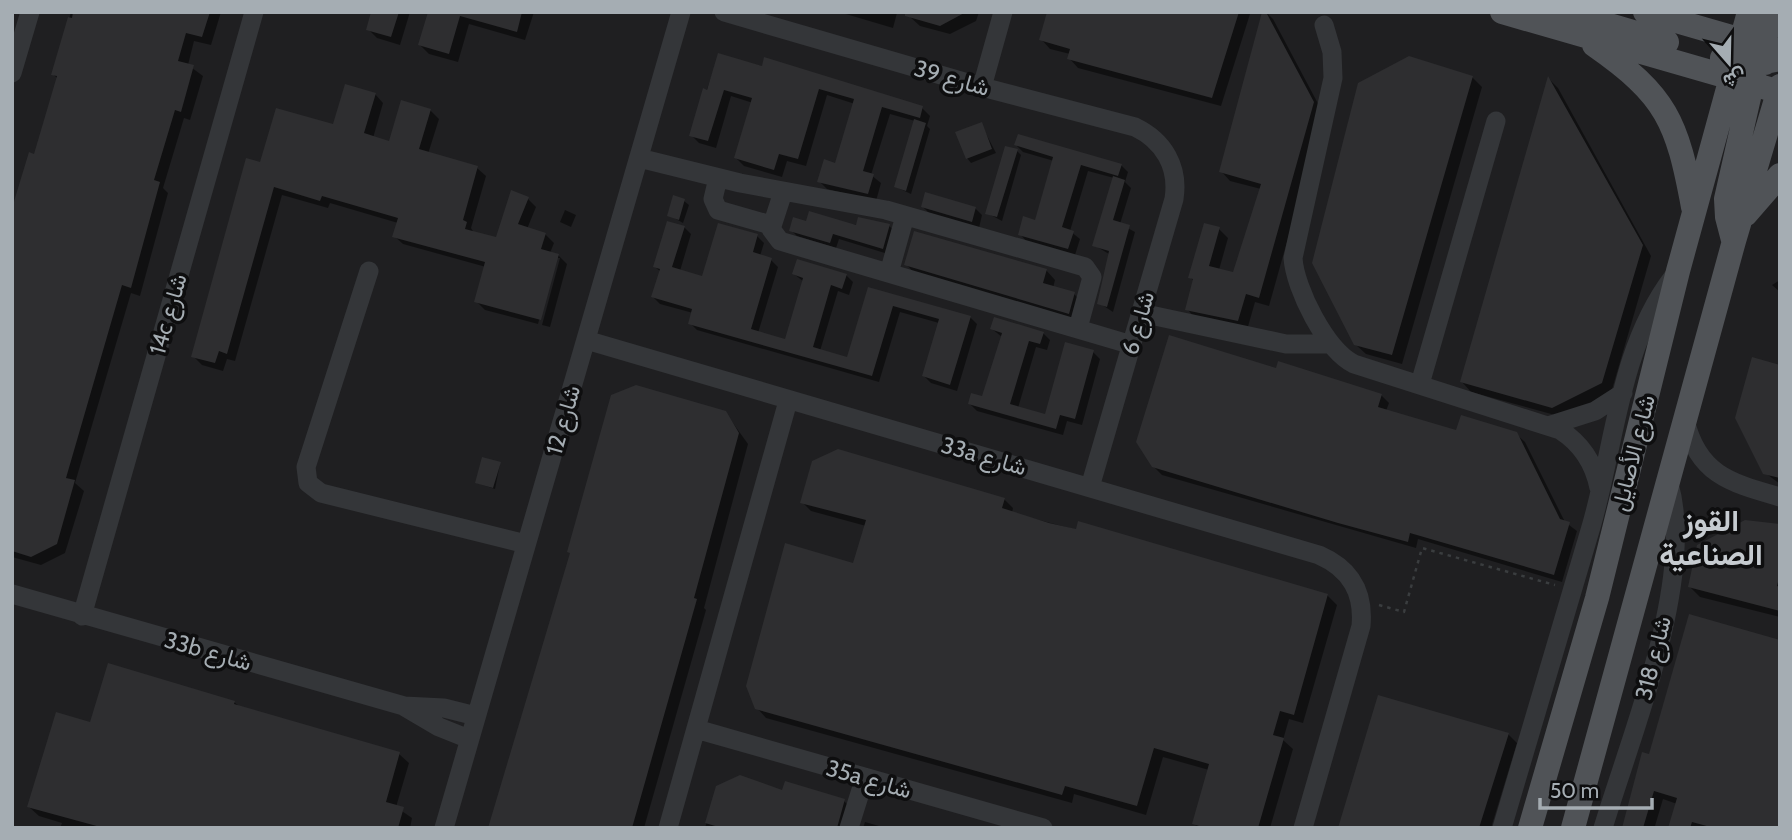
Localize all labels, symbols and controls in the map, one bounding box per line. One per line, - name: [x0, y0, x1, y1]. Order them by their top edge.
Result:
- north arrow: [1694, 28, 1764, 98]
- street label: شارع 39: [911, 54, 993, 104]
- text: ش: [1720, 64, 1749, 93]
- street label: 14c شارع: [143, 270, 195, 358]
- street label: شارع 6: [1116, 288, 1162, 358]
- street label: شارع 12: [540, 382, 588, 459]
- street label: شارع الأصايل: [1605, 392, 1663, 514]
- street label: 33a شارع: [938, 431, 1030, 483]
- district label: القوز الصناعية: [1659, 502, 1763, 573]
- street label: شارع 318: [1629, 613, 1679, 703]
- street label: 33b شارع: [161, 625, 255, 679]
- street label: 35a شارع: [823, 754, 915, 806]
- scale bar: [1540, 766, 1652, 810]
- text: 50 m: [1550, 778, 1599, 803]

